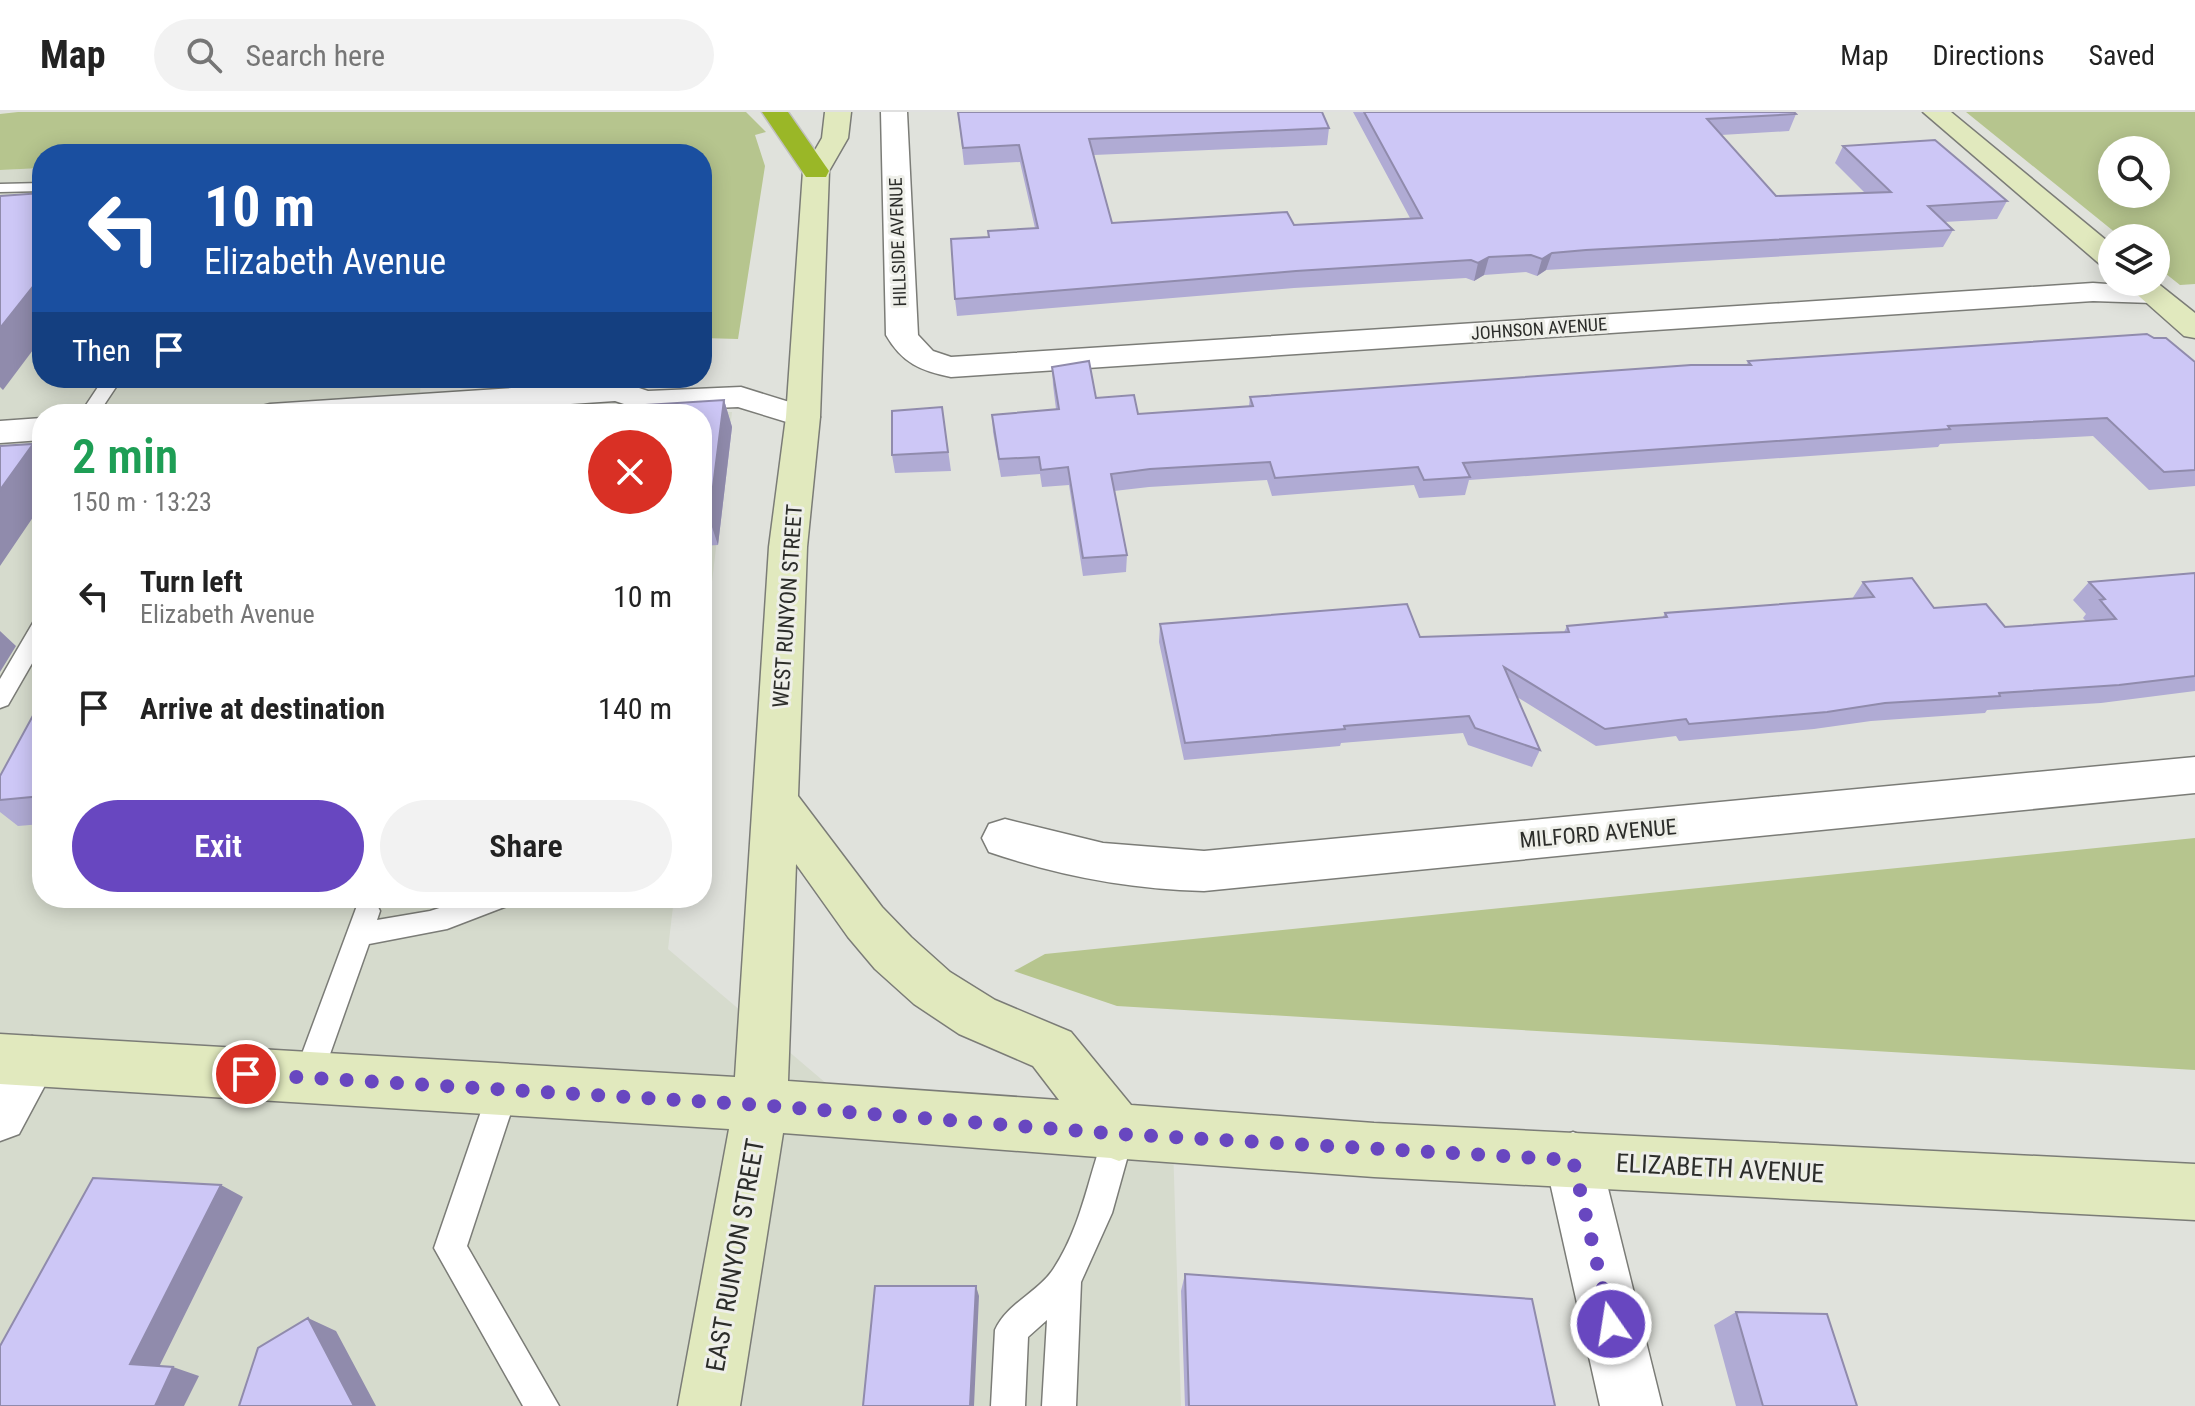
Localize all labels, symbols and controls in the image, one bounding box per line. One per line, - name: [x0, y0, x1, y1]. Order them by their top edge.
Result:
- search box: [154, 19, 714, 91]
- text: Map: [40, 33, 106, 77]
- icon: search: [182, 33, 226, 77]
- text: Search here: [246, 38, 385, 73]
- text: Map: [1840, 39, 1889, 72]
- text: Directions: [1933, 39, 2044, 72]
- text: Saved: [2088, 39, 2155, 72]
- map controls: [2098, 136, 2170, 296]
- button: search: [2098, 136, 2170, 208]
- text: 10 m: [204, 174, 315, 240]
- icon: left: [72, 176, 176, 280]
- street label: HILLSIDE AVENUE: [885, 177, 910, 307]
- button: layers: [2098, 224, 2170, 296]
- text: Elizabeth Avenue: [204, 241, 446, 283]
- street label: JOHNSON AVENUE: [1470, 313, 1608, 344]
- icon: arrive: [147, 328, 191, 372]
- text: Then: [72, 333, 131, 368]
- text: 2 min: [72, 428, 178, 485]
- button: close: [588, 430, 672, 514]
- text: 150 m · 13:23: [72, 487, 212, 517]
- street label: WEST RUNYON STREET: [768, 504, 807, 709]
- text: Turn left: [140, 564, 243, 599]
- icon: left: [72, 574, 116, 618]
- text: 10 m: [613, 579, 672, 614]
- text: Elizabeth Avenue: [140, 599, 315, 629]
- icon: arrive: [72, 686, 116, 730]
- text: Arrive at destination: [140, 691, 385, 726]
- text: 140 m: [598, 691, 672, 726]
- button: Exit: [72, 800, 364, 892]
- button: Share: [380, 800, 672, 892]
- street label: MILFORD AVENUE: [1518, 814, 1678, 853]
- pin: [212, 1040, 280, 1108]
- icon: arrive: [224, 1052, 268, 1096]
- street label: EAST RUNYON STREET: [700, 1136, 770, 1374]
- street label: ELIZABETH AVENUE: [1615, 1148, 1825, 1188]
- position arrow: [1569, 1282, 1653, 1366]

